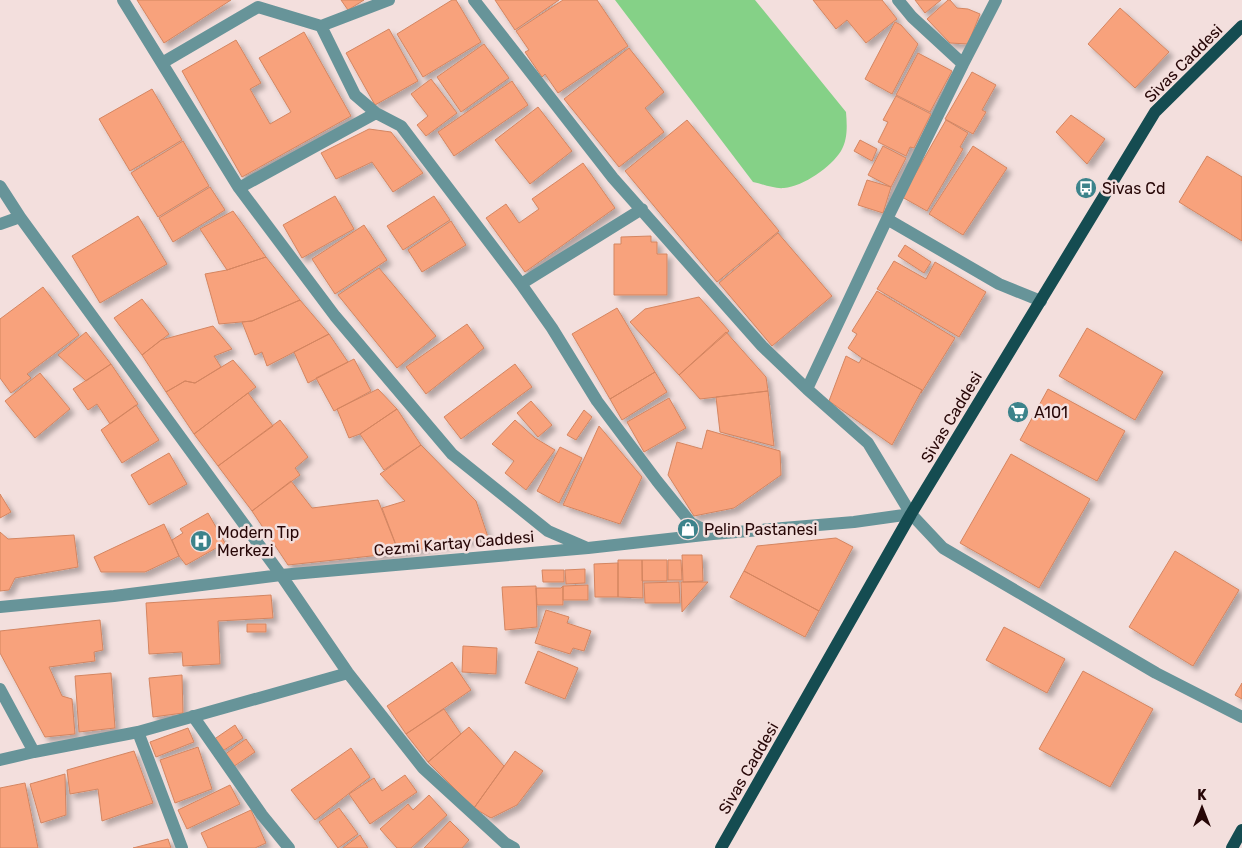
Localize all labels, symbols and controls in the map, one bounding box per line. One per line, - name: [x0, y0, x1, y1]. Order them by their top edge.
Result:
- street label: Sivas Caddesi: [1140, 20, 1226, 106]
- bus stop icon: Sivas Cd: [1074, 176, 1098, 200]
- place label: Sivas Cd: [1102, 179, 1165, 198]
- street label: Sivas Caddesi: [917, 368, 986, 466]
- supermarket icon: A101: [1006, 400, 1030, 424]
- place label: A101: [1034, 403, 1068, 422]
- shop icon: Pelin Pastanesi: [676, 517, 700, 541]
- place label: Pelin Pastanesi: [704, 520, 817, 539]
- place label: Modern Tıp Merkezi: [217, 523, 299, 560]
- street label: Cezmi Kartay Caddesi: [373, 527, 535, 560]
- hospital icon: Modern Tıp Merkezi: [189, 529, 213, 553]
- street label: Sivas Caddesi: [715, 719, 782, 818]
- north arrow: [1177, 783, 1227, 833]
- text: K: [1197, 787, 1207, 804]

